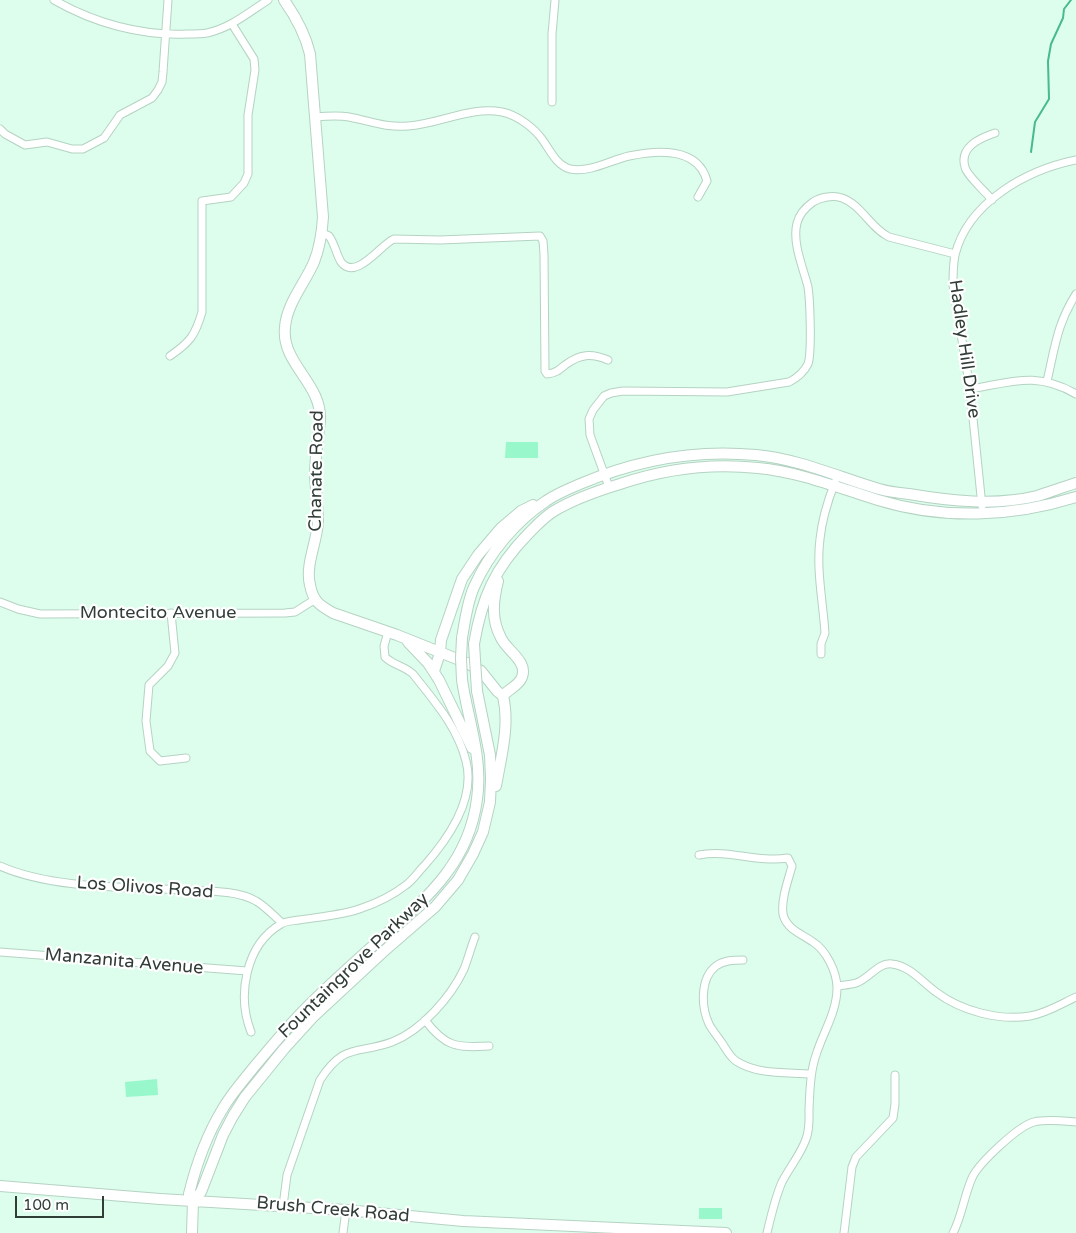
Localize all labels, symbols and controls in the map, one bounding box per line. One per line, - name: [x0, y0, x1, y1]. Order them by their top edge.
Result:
- street label: Hadley Hill Drive: [944, 278, 984, 420]
- street label: Chanate Road: [305, 410, 329, 532]
- street label: Montecito Avenue: [80, 602, 236, 624]
- street label: Los Olivos Road: [76, 872, 214, 904]
- street label: Fountaingrove Parkway: [274, 889, 434, 1043]
- street label: Manzanita Avenue: [44, 944, 204, 980]
- scale bar: [18, 1186, 106, 1218]
- street label: Brush Creek Road: [256, 1193, 410, 1227]
- text: 100 m: [23, 1196, 69, 1214]

